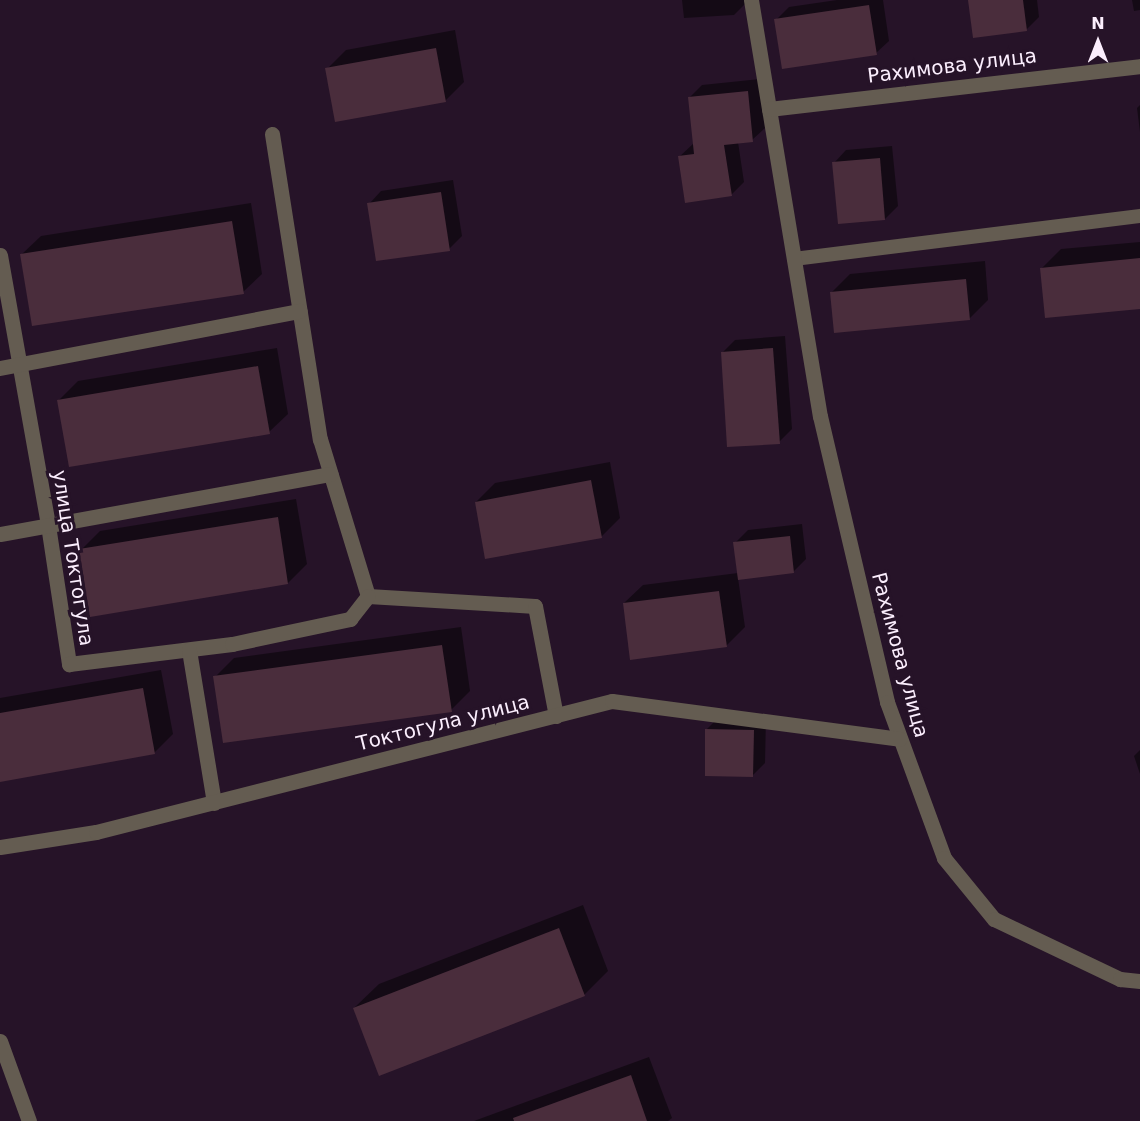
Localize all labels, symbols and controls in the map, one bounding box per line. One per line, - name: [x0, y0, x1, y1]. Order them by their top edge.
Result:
- north arrow: [1068, 12, 1128, 72]
- text: N: [1091, 14, 1105, 33]
- street label: Рахимова улица: [866, 44, 1038, 88]
- street label: улица Токтогула: [47, 468, 99, 648]
- street label: Рахимова улица: [866, 570, 934, 740]
- street label: Токтогула улица: [354, 690, 532, 756]

